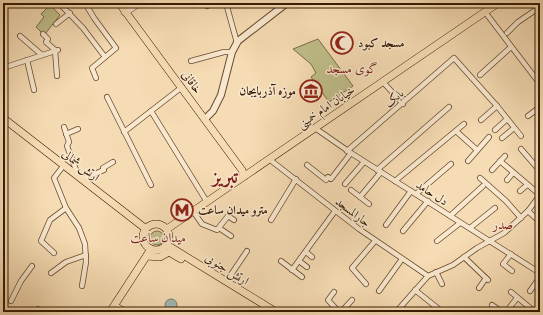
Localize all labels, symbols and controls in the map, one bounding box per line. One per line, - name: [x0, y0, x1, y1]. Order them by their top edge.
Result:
- mosque icon: مسجد کبود: [329, 30, 355, 56]
- place label: مسجد کبود: [358, 35, 405, 53]
- district label: گوی مسجد: [326, 61, 378, 79]
- street label: خاقانی: [177, 67, 206, 98]
- museum icon: موزه آذربایجان: [298, 78, 324, 104]
- street label: خیابان امام خمینی: [294, 82, 360, 135]
- place label: موزه آذربایجان: [239, 83, 296, 101]
- street label: بابک: [381, 85, 408, 112]
- street label: ارتش شمالی: [58, 145, 104, 187]
- district label: تبریز: [210, 164, 239, 193]
- street label: دل حامد: [412, 177, 451, 211]
- street label: جارالمسجد: [331, 193, 374, 232]
- metro station icon: مترو میدان ساعت: [169, 197, 195, 223]
- place label: مترو میدان ساعت: [198, 202, 268, 220]
- district label: صدر: [491, 217, 513, 235]
- district label: میدان ساعت: [130, 230, 186, 248]
- street label: ارتش جنوبی: [201, 249, 252, 291]

